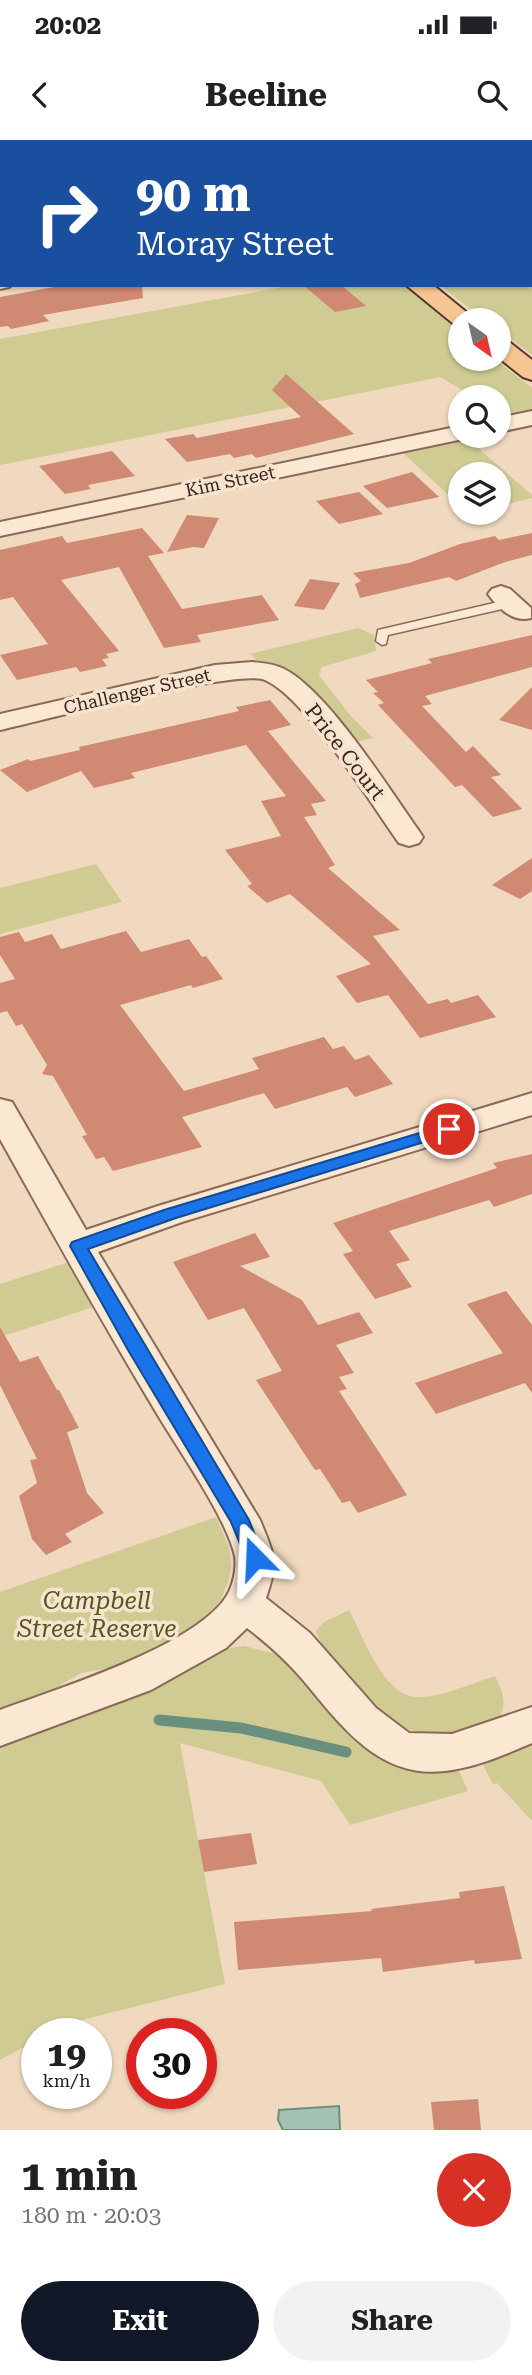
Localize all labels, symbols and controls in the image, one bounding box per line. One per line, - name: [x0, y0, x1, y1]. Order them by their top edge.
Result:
- text: 20:02: [35, 10, 101, 40]
- icon: back: [21, 76, 59, 114]
- text: Beeline: [205, 76, 327, 114]
- icon: search: [473, 76, 511, 114]
- text: 90 m: [136, 166, 251, 223]
- icon: right: [21, 168, 112, 259]
- text: Moray Street: [136, 225, 334, 263]
- north arrow: [448, 308, 511, 371]
- map controls: [448, 308, 511, 525]
- button: search: [448, 385, 511, 448]
- street label: Kim Street: [183, 461, 277, 501]
- button: layers: [448, 462, 511, 525]
- street label: Challenger Street: [61, 664, 213, 718]
- street label: Price Court: [300, 699, 390, 805]
- pin: [419, 1099, 479, 1159]
- icon: arrive: [430, 1110, 468, 1148]
- position arrow: [218, 1521, 292, 1595]
- park label: Campbell Street Reserve: [17, 1587, 176, 1643]
- speed limit sign: 30: [126, 2018, 217, 2109]
- text: 19: [47, 2034, 86, 2075]
- text: km/h: [42, 2070, 91, 2091]
- text: 1 min: [21, 2151, 138, 2200]
- button: close: [437, 2153, 511, 2227]
- text: 180 m · 20:03: [21, 2202, 161, 2229]
- button: Exit: [21, 2281, 259, 2361]
- button: Share: [273, 2281, 511, 2361]

